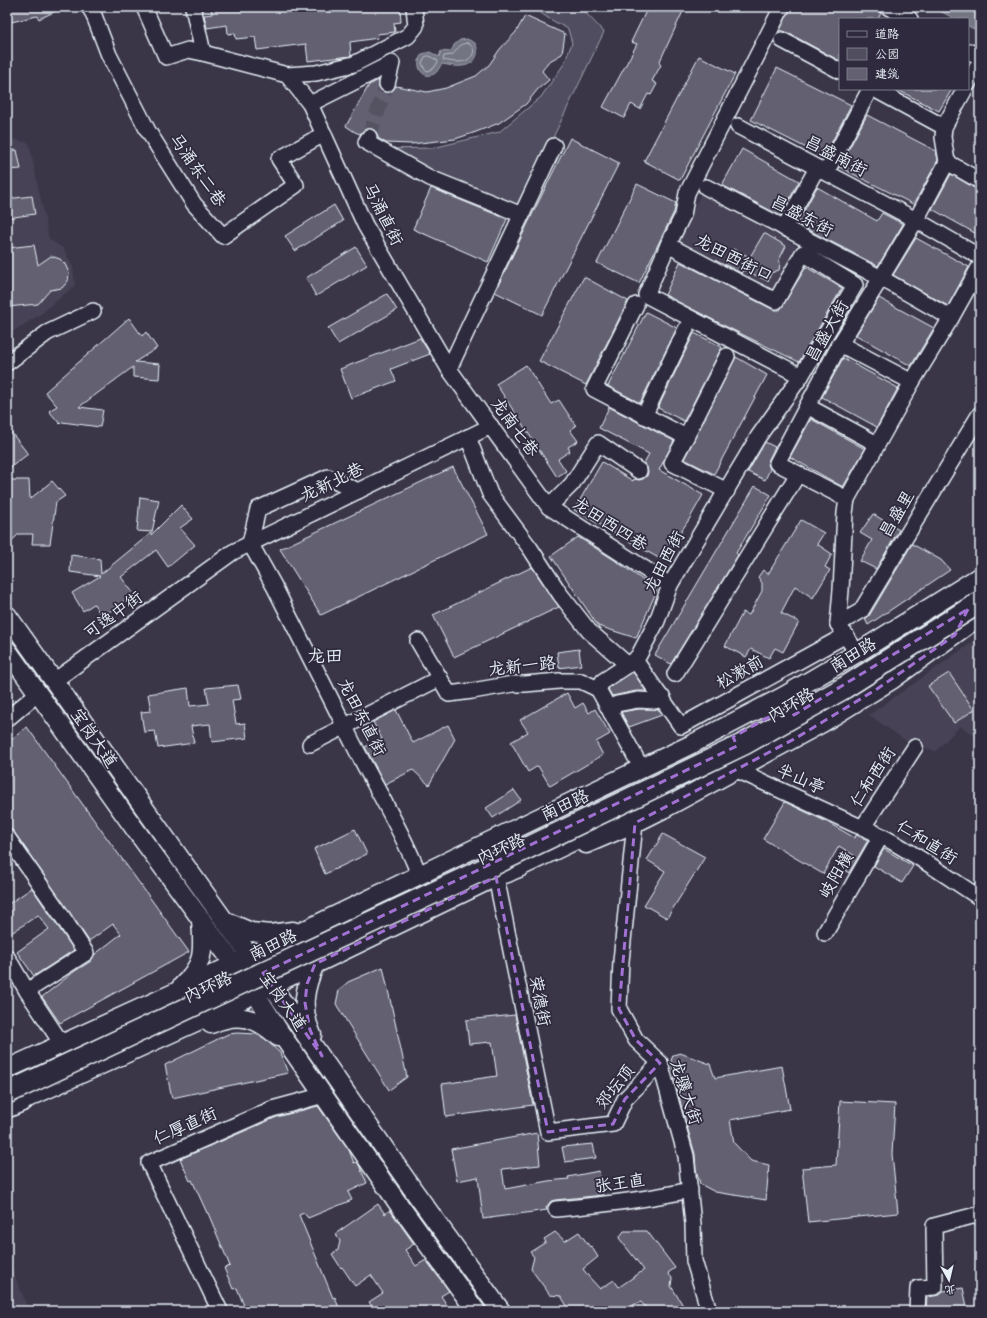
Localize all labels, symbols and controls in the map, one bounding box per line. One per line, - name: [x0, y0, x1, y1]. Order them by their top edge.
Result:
- legend: [839, 18, 969, 90]
- text: 道路: [875, 26, 899, 42]
- text: 公园: [875, 46, 899, 62]
- text: 建筑: [875, 66, 899, 82]
- street label: 马涌东二巷: [165, 129, 232, 212]
- street label: 昌盛南街: [801, 131, 871, 181]
- street label: 马涌直街: [358, 179, 408, 249]
- street label: 昌盛东街: [767, 191, 837, 241]
- street label: 龙田西街口: [691, 229, 777, 287]
- street label: 昌盛大街: [801, 296, 853, 366]
- street label: 龙南七巷: [487, 393, 544, 461]
- street label: 龙新北巷: [297, 457, 368, 506]
- street label: 昌盛里: [875, 487, 919, 541]
- street label: 龙田西四巷: [569, 492, 652, 556]
- street label: 龙田西街: [639, 527, 689, 597]
- street label: 可逸中街: [79, 587, 147, 643]
- street label: 南田路: [826, 633, 880, 677]
- district label: 龙田: [307, 645, 343, 667]
- street label: 松漱前: [713, 650, 767, 694]
- street label: 龙新一路: [487, 652, 557, 680]
- street label: 龙田东直街: [333, 674, 391, 760]
- street label: 内环路: [764, 683, 818, 727]
- street label: 宝岗大道: [66, 704, 122, 772]
- street label: 仁和西街: [846, 743, 900, 811]
- street label: 半山亭: [773, 759, 829, 799]
- street label: 南田路: [537, 785, 593, 825]
- street label: 仁和直街: [893, 815, 961, 869]
- street label: 内环路: [473, 829, 529, 869]
- street label: 岐阳横: [814, 848, 858, 902]
- street label: 南田路: [245, 924, 301, 966]
- street label: 内环路: [180, 967, 236, 1007]
- street label: 宝岗大道: [255, 967, 311, 1035]
- street label: 荣德街: [525, 974, 555, 1028]
- street label: 龙骧大街: [666, 1056, 706, 1128]
- street label: 郊坛顶: [591, 1061, 639, 1113]
- street label: 仁厚直街: [150, 1103, 220, 1149]
- street label: 张王直: [593, 1169, 647, 1197]
- north arrow: [929, 1260, 969, 1300]
- text: 北: [944, 1282, 957, 1298]

